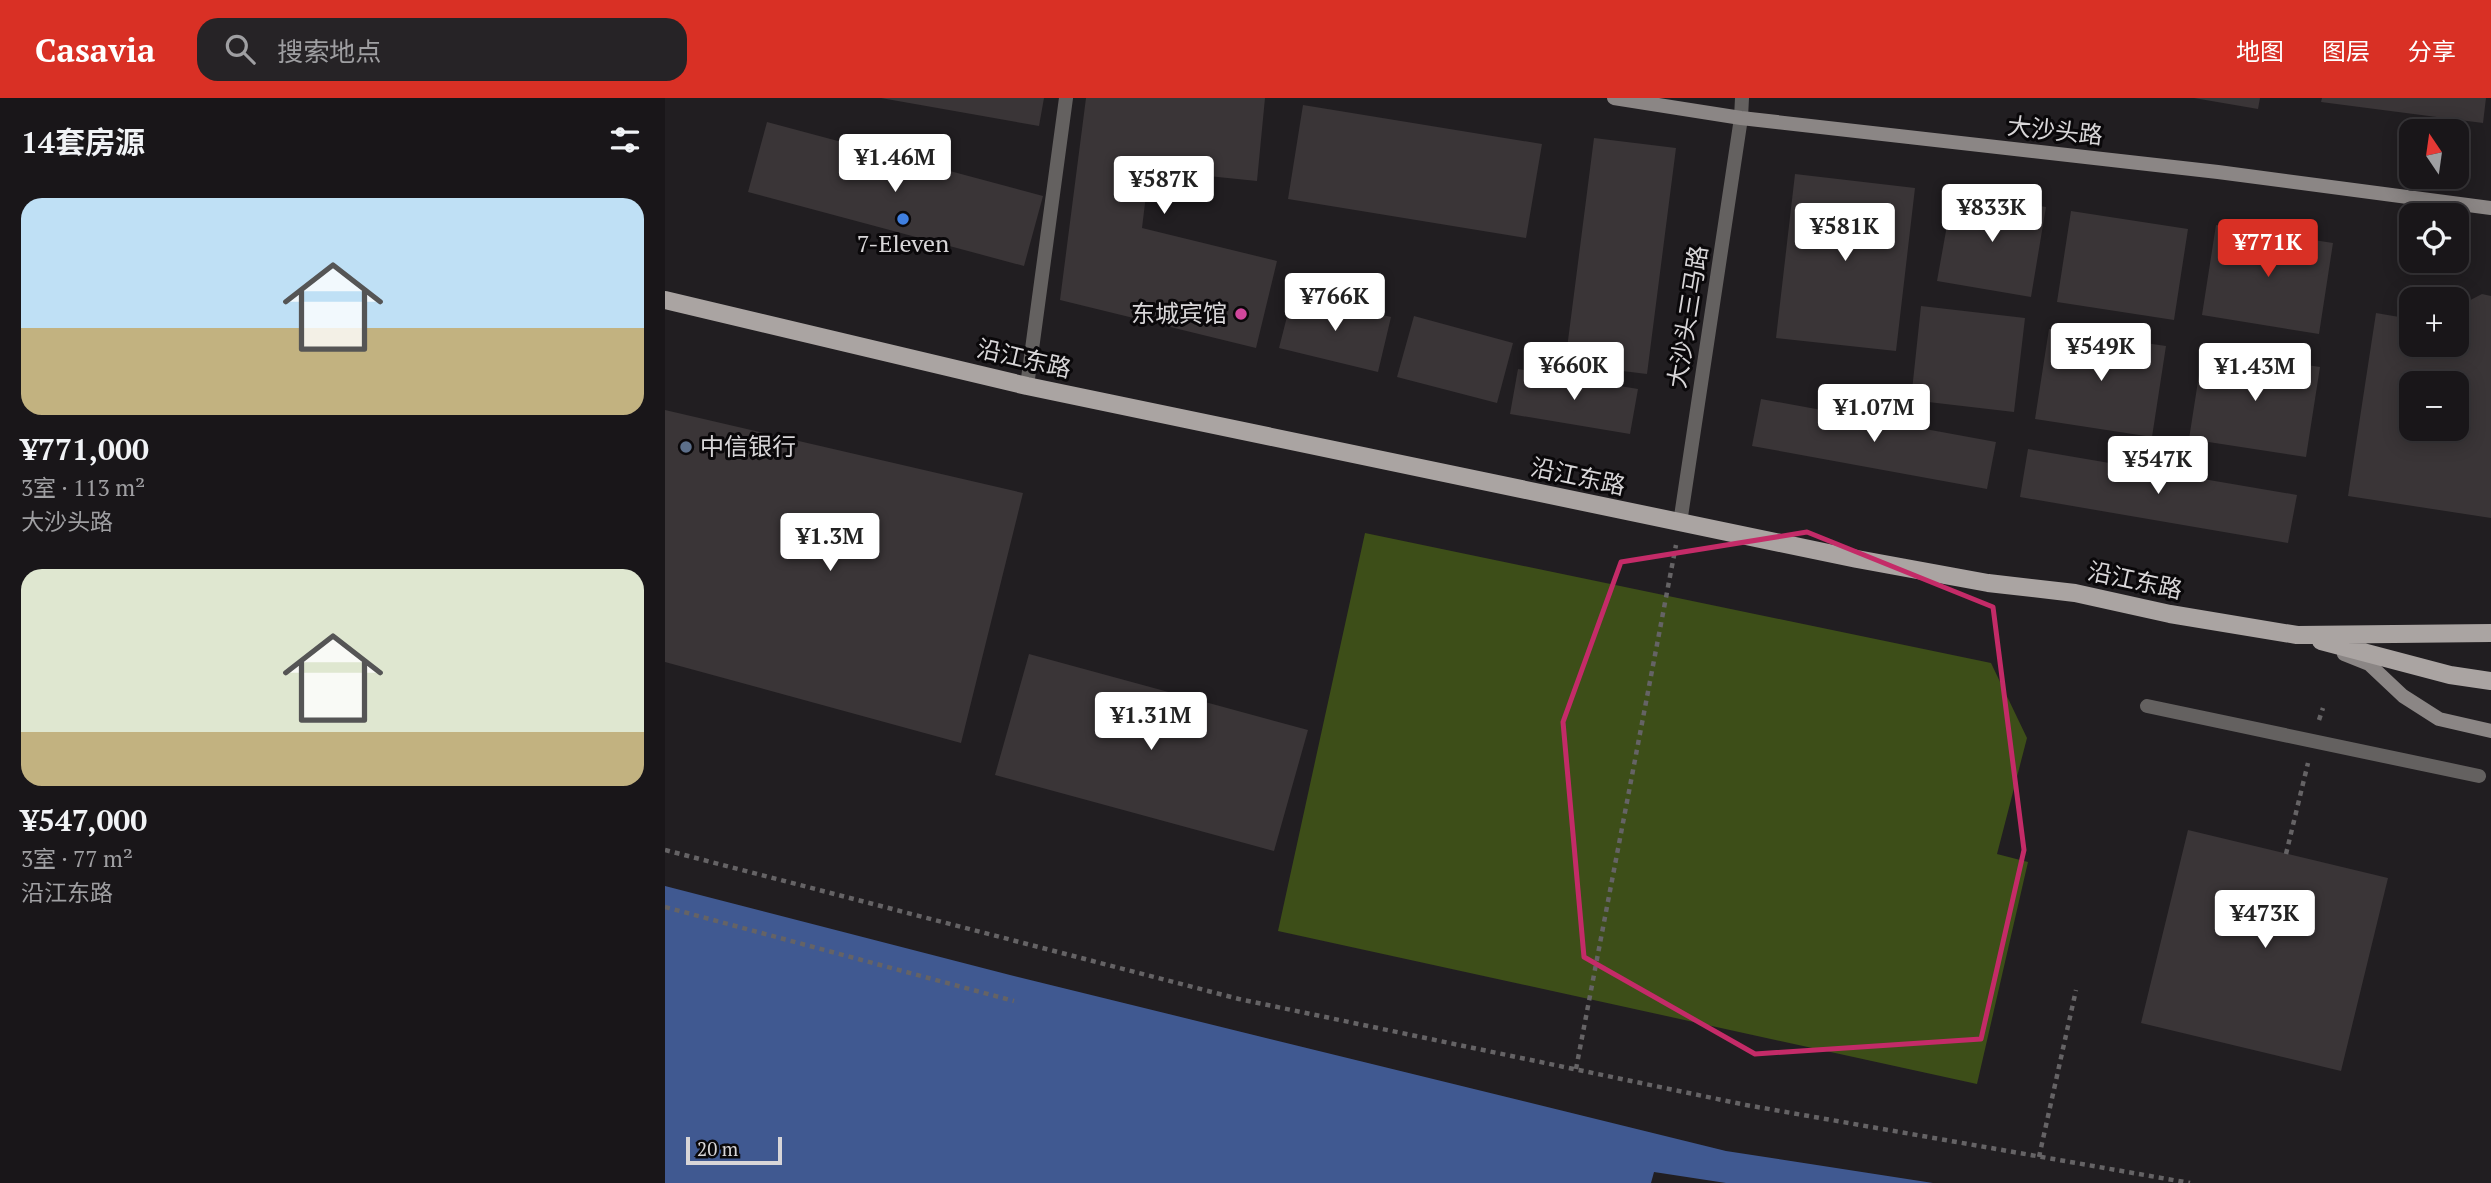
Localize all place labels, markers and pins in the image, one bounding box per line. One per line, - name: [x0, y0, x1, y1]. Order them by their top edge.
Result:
- pin: ¥1.46M: [838, 134, 952, 194]
- pin: ¥587K: [1115, 156, 1213, 216]
- pin: ¥833K: [1943, 184, 2041, 244]
- pin: ¥581K: [1796, 204, 1894, 263]
- marker: 7-Eleven: [895, 211, 911, 227]
- pin: ¥771K: [2219, 220, 2317, 279]
- place label: 7-Eleven: [857, 227, 949, 259]
- pin: ¥766K: [1286, 274, 1384, 333]
- place label: 东城宾馆: [1131, 297, 1227, 329]
- marker: 东城宾馆: [1233, 306, 1249, 322]
- pin: ¥549K: [2052, 324, 2150, 383]
- pin: ¥660K: [1525, 342, 1623, 402]
- pin: ¥1.43M: [2198, 344, 2312, 403]
- pin: ¥1.07M: [1817, 384, 1931, 444]
- place label: 中信银行: [700, 430, 796, 462]
- pin: ¥547K: [2109, 436, 2207, 496]
- marker: 中信银行: [678, 439, 694, 455]
- pin: ¥1.3M: [781, 514, 879, 573]
- pin: ¥1.31M: [1094, 692, 1208, 752]
- pin: ¥473K: [2216, 890, 2314, 950]

